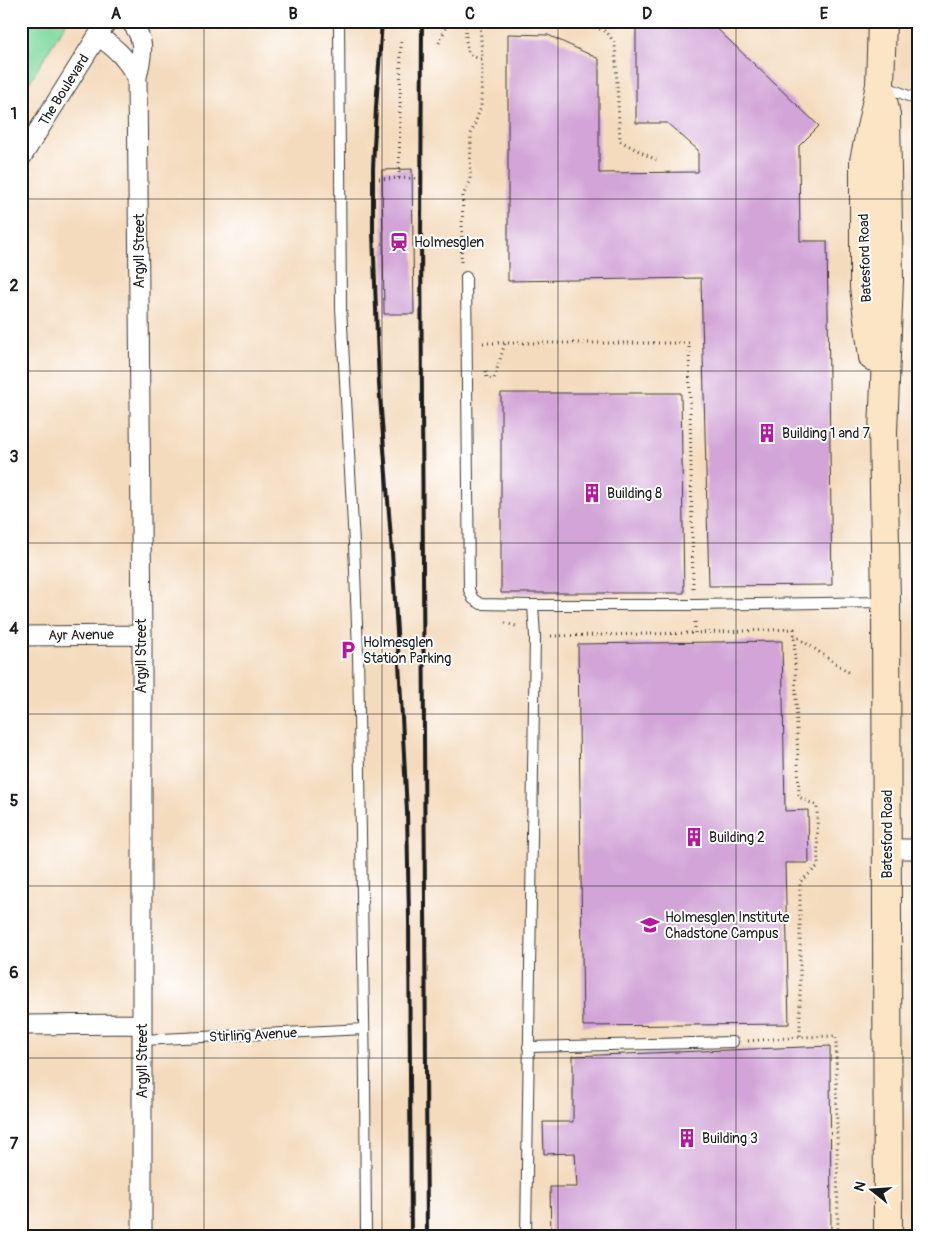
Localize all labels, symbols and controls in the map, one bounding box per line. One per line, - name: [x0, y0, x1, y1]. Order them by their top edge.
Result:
- text: A: [111, 4, 122, 24]
- text: B: [288, 4, 298, 24]
- text: C: [465, 4, 475, 24]
- text: D: [642, 4, 652, 24]
- text: E: [820, 4, 829, 24]
- street label: The Boulevard: [35, 51, 93, 129]
- text: 1: [11, 104, 17, 124]
- street label: Argyll Street: [131, 213, 148, 288]
- street label: Batesford Road: [855, 213, 875, 303]
- station icon: Holmesglen: [388, 231, 410, 253]
- place label: Holmesglen: [414, 234, 484, 251]
- text: 2: [10, 276, 19, 296]
- building icon: Building 1 and 7: [756, 422, 778, 444]
- place label: Building 1 and 7: [782, 425, 870, 442]
- text: 3: [10, 447, 19, 467]
- building icon: Building 8: [581, 482, 603, 504]
- place label: Building 8: [607, 485, 662, 502]
- street label: Argyll Street: [133, 618, 150, 693]
- text: 4: [9, 619, 19, 639]
- street label: Ayr Avenue: [48, 626, 114, 644]
- place label: Holmesglen Station Parking: [363, 634, 451, 667]
- parking icon: Holmesglen Station Parking: [337, 639, 359, 661]
- street label: Batesford Road: [879, 789, 896, 878]
- text: 5: [10, 791, 19, 811]
- building icon: Building 2: [683, 826, 705, 848]
- place label: Building 2: [709, 829, 765, 846]
- place label: Holmesglen Institute Chadstone Campus: [665, 909, 790, 942]
- school or university icon: Holmesglen Institute Chadstone Campus: [639, 914, 661, 936]
- text: 6: [9, 963, 19, 983]
- street label: Argyll Street: [134, 1023, 151, 1098]
- street label: Stirling Avenue: [209, 1024, 297, 1046]
- building icon: Building 3: [676, 1127, 698, 1149]
- place label: Building 3: [702, 1130, 758, 1147]
- text: 7: [10, 1134, 19, 1154]
- north arrow: [848, 1164, 898, 1214]
- text: N: [851, 1179, 870, 1193]

